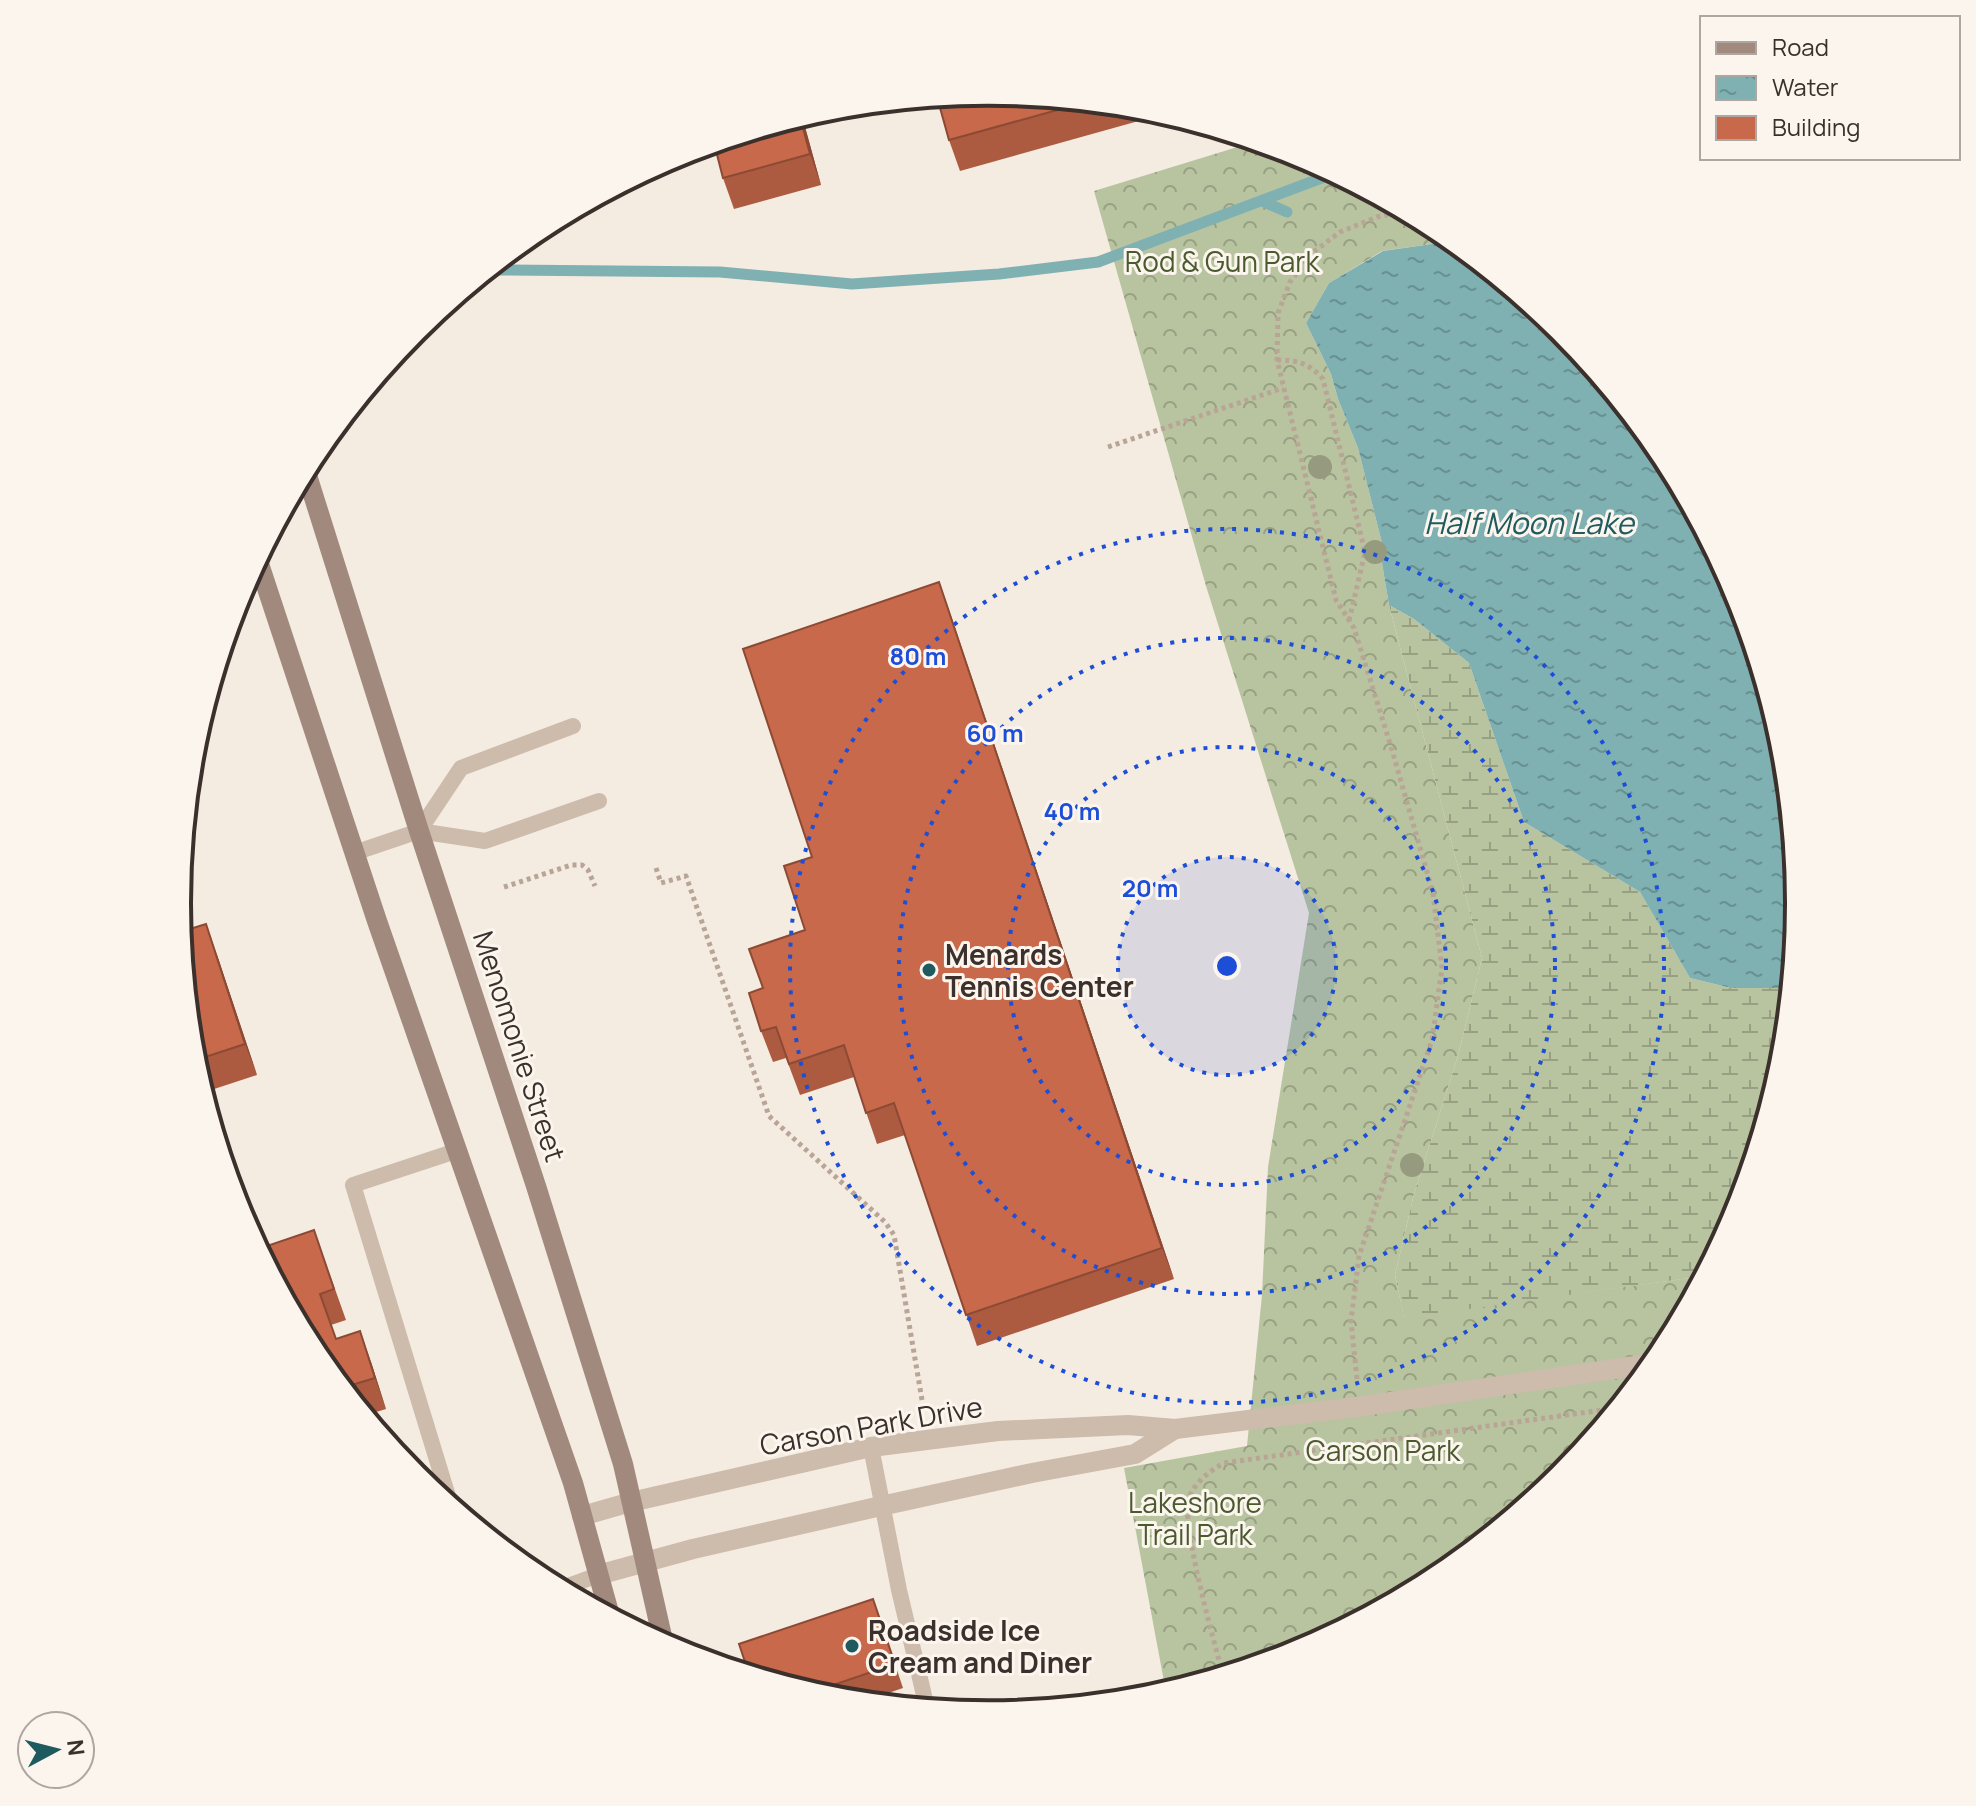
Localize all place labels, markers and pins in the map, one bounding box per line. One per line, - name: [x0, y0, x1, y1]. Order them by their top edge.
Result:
- place label: Menards Tennis Center: [945, 935, 1134, 1005]
- centre of rings: [1213, 952, 1241, 980]
- marker: Menards Tennis Center: [920, 961, 938, 979]
- place label: Roadside Ice Cream and Diner: [868, 1611, 1092, 1681]
- marker: Roadside Ice Cream and Diner: [843, 1637, 861, 1655]

